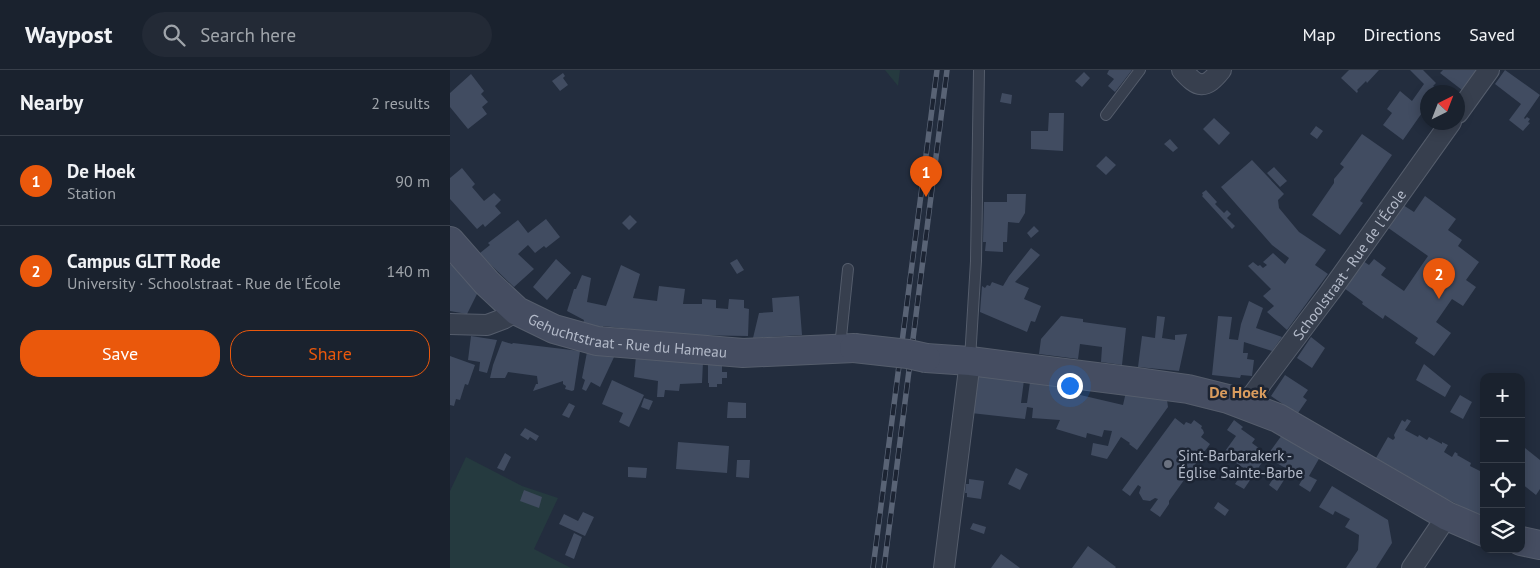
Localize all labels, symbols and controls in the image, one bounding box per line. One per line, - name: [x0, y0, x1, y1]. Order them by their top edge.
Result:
- search box: [142, 12, 492, 57]
- text: Waypost: [25, 19, 112, 50]
- icon: search: [160, 21, 188, 49]
- text: Search here: [200, 23, 296, 47]
- text: Map: [1303, 23, 1335, 46]
- text: Directions: [1363, 23, 1441, 46]
- text: Saved: [1469, 23, 1515, 46]
- north arrow: [1420, 85, 1465, 130]
- text: Nearby: [20, 89, 83, 116]
- text: 2 results: [371, 93, 430, 113]
- pin: 1: [910, 156, 942, 197]
- text: De Hoek: [67, 159, 135, 183]
- text: 1: [31, 171, 41, 191]
- text: 90 m: [395, 171, 430, 191]
- text: Station: [67, 183, 116, 203]
- street label: Schoolstraat - Rue de l'École: [1288, 185, 1410, 343]
- text: Campus GLTT Rode: [67, 249, 221, 273]
- pin: 2: [1423, 258, 1455, 299]
- text: 2: [31, 261, 41, 281]
- text: 140 m: [387, 261, 430, 281]
- text: University · Schoolstraat - Rue de l'École: [67, 273, 341, 293]
- street label: Gehuchtstraat - Rue du Hameau: [525, 308, 728, 361]
- button: Save: [20, 330, 220, 377]
- button: Share: [230, 330, 430, 377]
- your location: [1057, 373, 1083, 399]
- map controls: [1480, 373, 1525, 553]
- button: +: [1480, 373, 1525, 418]
- district label: De Hoek: [1209, 382, 1267, 402]
- button: −: [1480, 418, 1525, 463]
- place label: Sint-Barbarakerk - Église Sainte-Barbe: [1178, 446, 1303, 482]
- marker: Sint-Barbarakerk - Église Sainte-Barbe: [1162, 458, 1174, 470]
- button: locate: [1480, 463, 1525, 508]
- button: layers: [1480, 508, 1525, 553]

